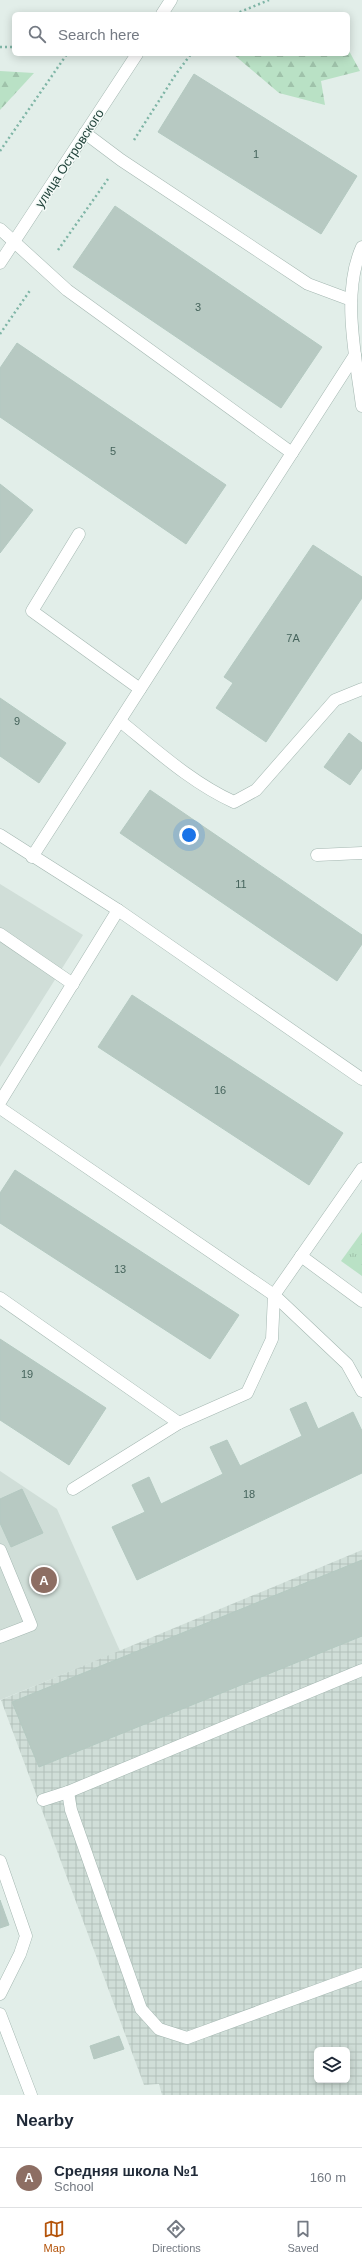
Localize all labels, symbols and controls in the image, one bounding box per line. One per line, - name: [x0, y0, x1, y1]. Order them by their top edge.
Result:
- search box: [12, 12, 350, 56]
- icon: search: [26, 23, 48, 45]
- text: Search here: [58, 26, 140, 43]
- street label: улица Островского: [32, 106, 107, 210]
- house number: 1: [253, 148, 259, 160]
- house number: 3: [195, 301, 201, 313]
- house number: 5: [110, 445, 116, 457]
- house number: 7А: [286, 632, 300, 644]
- house number: 9: [14, 715, 20, 727]
- your location: [179, 825, 199, 845]
- house number: 11: [235, 878, 247, 890]
- house number: 16: [214, 1084, 226, 1096]
- house number: 13: [114, 1263, 126, 1275]
- house number: 19: [21, 1368, 33, 1380]
- house number: 18: [243, 1488, 255, 1500]
- pin: A: [31, 1565, 57, 1595]
- map controls: [314, 2047, 350, 2083]
- button: layers: [314, 2047, 350, 2083]
- text: Nearby: [16, 2111, 74, 2130]
- text: Средняя школа №1: [54, 2162, 198, 2179]
- text: A: [24, 2170, 34, 2185]
- text: 160 m: [310, 2170, 346, 2185]
- text: School: [54, 2179, 94, 2194]
- tab: Map: [43, 2218, 65, 2254]
- tab: Directions: [152, 2218, 201, 2254]
- tab: Saved: [287, 2218, 319, 2254]

